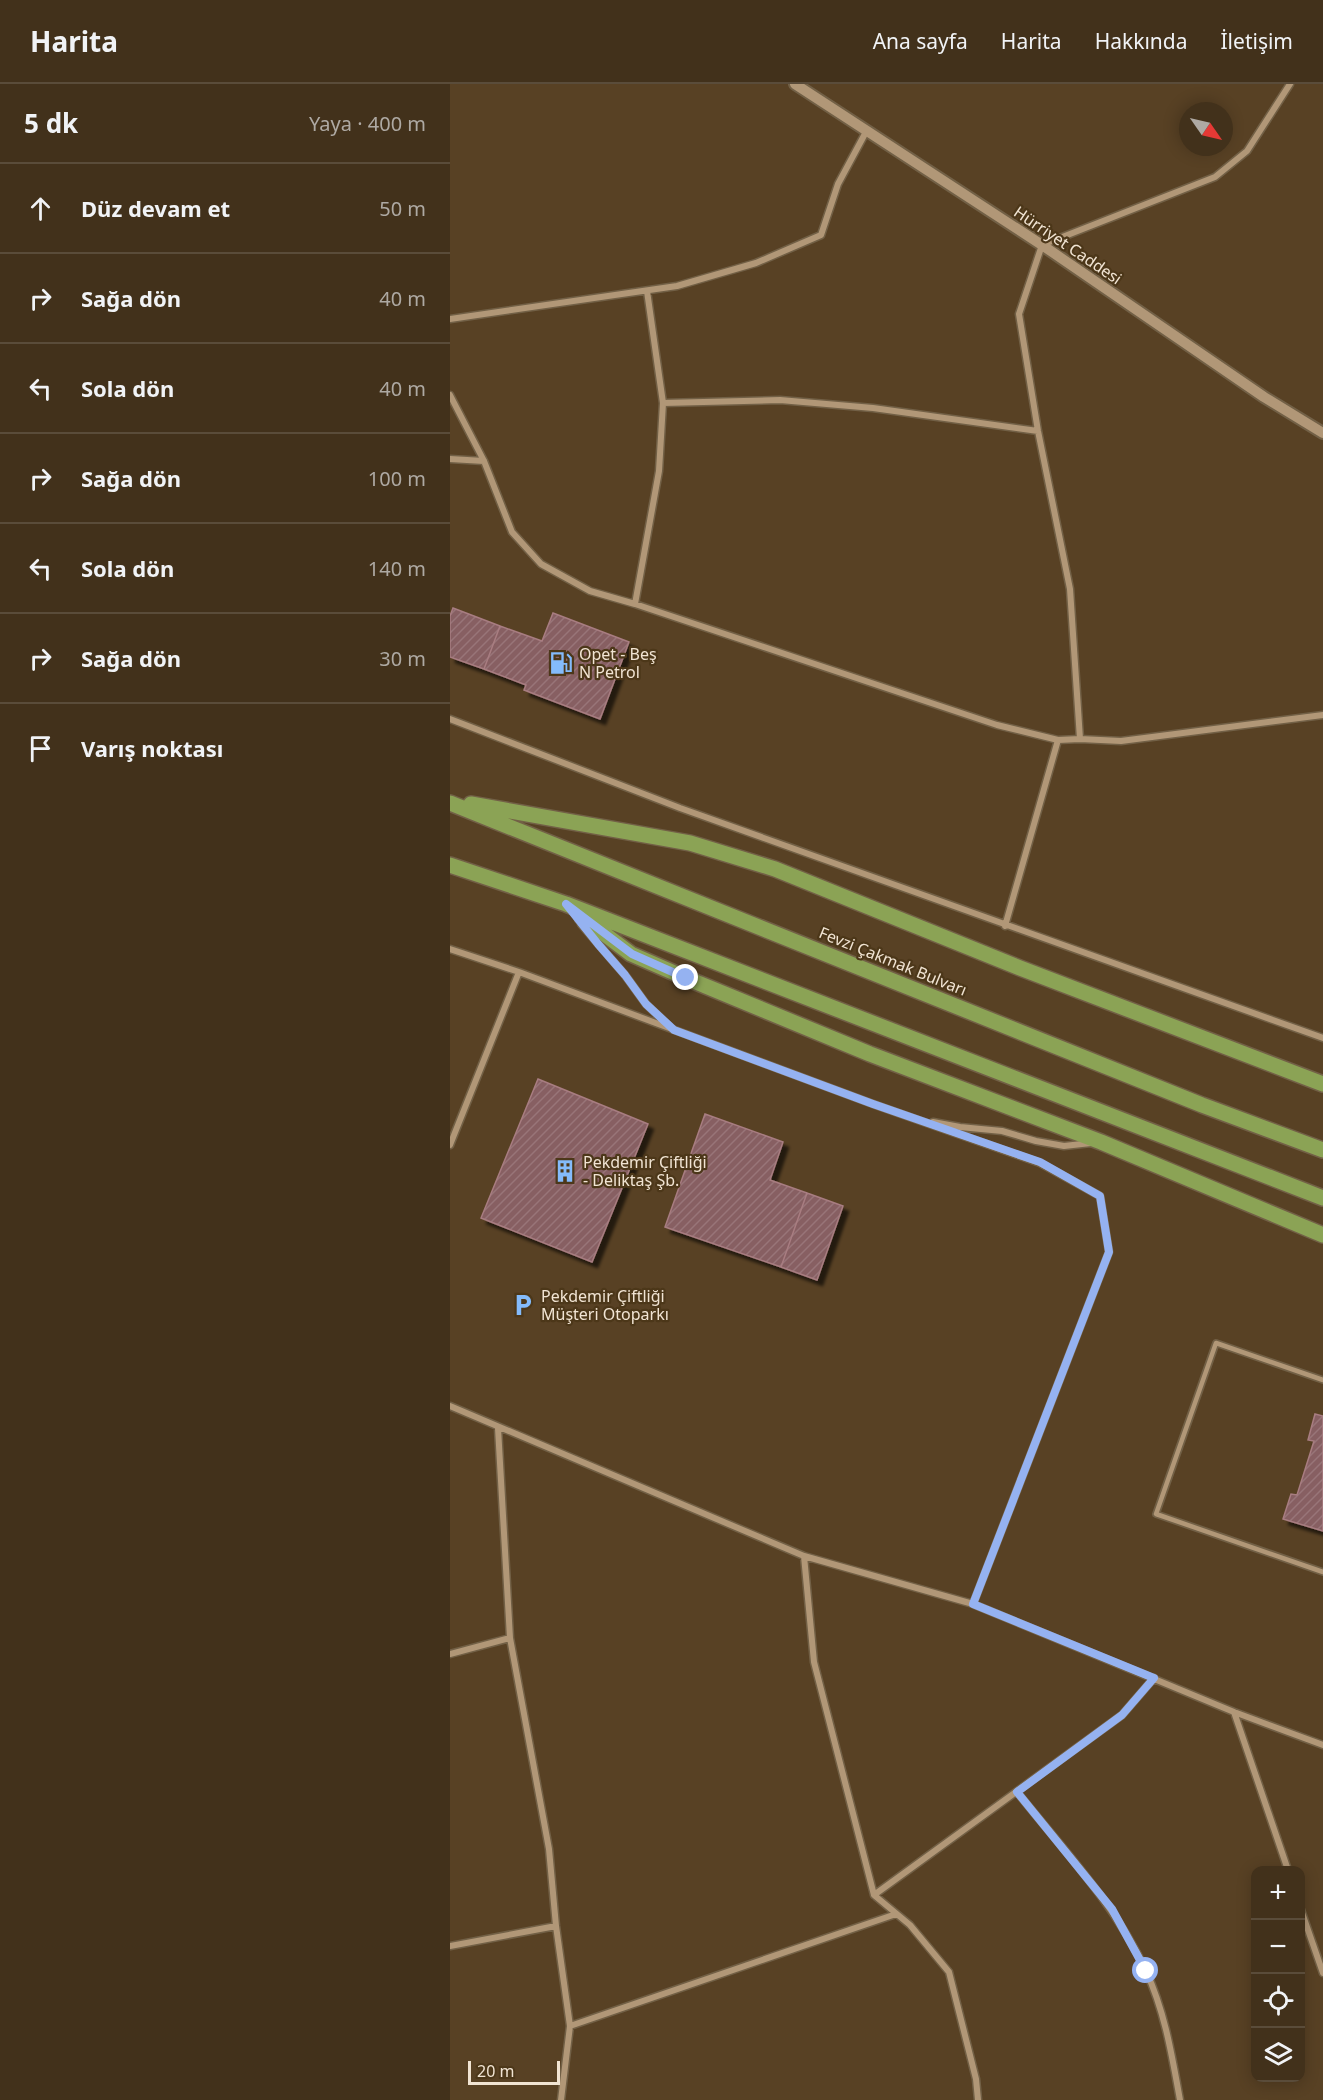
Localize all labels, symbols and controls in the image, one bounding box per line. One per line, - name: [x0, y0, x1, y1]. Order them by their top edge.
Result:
- text: Harita: [30, 22, 118, 60]
- text: Ana sayfa: [873, 27, 968, 55]
- text: Harita: [1001, 27, 1062, 55]
- text: Hakkında: [1095, 27, 1188, 55]
- text: İletişim: [1221, 27, 1293, 55]
- north arrow: [1179, 102, 1233, 156]
- text: 5 dk: [24, 105, 78, 141]
- text: Yaya · 400 m: [309, 110, 426, 137]
- icon: ahead: [24, 192, 57, 225]
- text: Düz devam et: [81, 193, 230, 223]
- text: 50 m: [379, 195, 426, 222]
- street label: Hürriyet Caddesi: [1010, 201, 1126, 289]
- icon: right: [24, 282, 57, 315]
- text: Sağa dön: [81, 283, 181, 313]
- text: 40 m: [379, 285, 426, 312]
- icon: left: [24, 372, 57, 405]
- text: Sola dön: [81, 373, 174, 403]
- text: 40 m: [379, 375, 426, 402]
- icon: right: [24, 462, 57, 495]
- text: Sağa dön: [81, 463, 181, 493]
- text: 100 m: [368, 465, 426, 492]
- icon: left: [24, 552, 57, 585]
- text: Sola dön: [81, 553, 174, 583]
- text: 140 m: [368, 555, 426, 582]
- icon: right: [24, 642, 57, 675]
- text: Sağa dön: [81, 643, 181, 673]
- place label: Opet - Beş N Petrol: [579, 643, 657, 683]
- text: 30 m: [379, 645, 426, 672]
- fuel station icon: Opet - Beş N Petrol: [548, 650, 574, 676]
- icon: arrive: [24, 732, 57, 765]
- text: Varış noktası: [81, 733, 223, 763]
- street label: Fevzi Çakmak Bulvarı: [816, 921, 970, 1001]
- route end: [672, 964, 698, 990]
- place label: Pekdemir Çiftliği - Deliktaş Şb.: [583, 1151, 707, 1191]
- building icon: Pekdemir Çiftliği - Deliktaş Şb.: [552, 1158, 578, 1184]
- place label: Pekdemir Çiftliği Müşteri Otoparkı: [541, 1285, 669, 1325]
- parking icon: Pekdemir Çiftliği Müşteri Otoparkı: [510, 1292, 536, 1318]
- map controls: [1251, 1866, 1305, 2082]
- button: +: [1251, 1866, 1305, 1920]
- button: −: [1251, 1920, 1305, 1974]
- route start: [1132, 1957, 1158, 1983]
- button: locate: [1251, 1974, 1305, 2028]
- button: layers: [1251, 2028, 1305, 2082]
- scale bar: [468, 2058, 560, 2086]
- text: 20 m: [477, 2060, 514, 2082]

